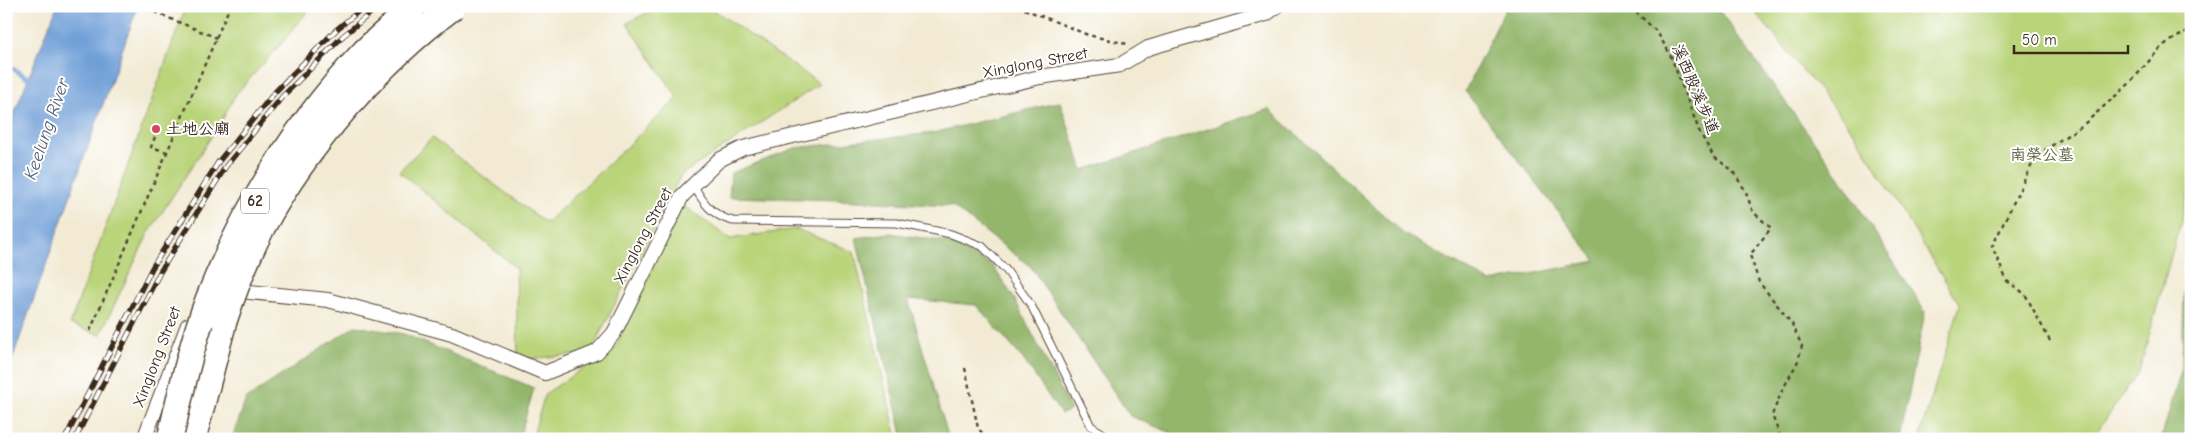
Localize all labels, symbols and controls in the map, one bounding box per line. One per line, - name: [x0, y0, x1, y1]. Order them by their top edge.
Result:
- scale bar: [2014, 22, 2128, 54]
- text: 50 m: [2022, 31, 2057, 49]
- street label: 溪西股溪步道: [1668, 41, 1722, 137]
- street label: Xinglong Street: [981, 44, 1089, 82]
- water label: Keelung River: [20, 75, 74, 182]
- place label: 土地公廟: [166, 120, 230, 138]
- marker: 土地公廟: [150, 123, 162, 135]
- park label: 南榮公墓: [2010, 146, 2074, 164]
- street label: Xinglong Street: [610, 184, 676, 287]
- road number: 62: [241, 188, 269, 214]
- street label: Xinglong Street: [129, 304, 185, 410]

